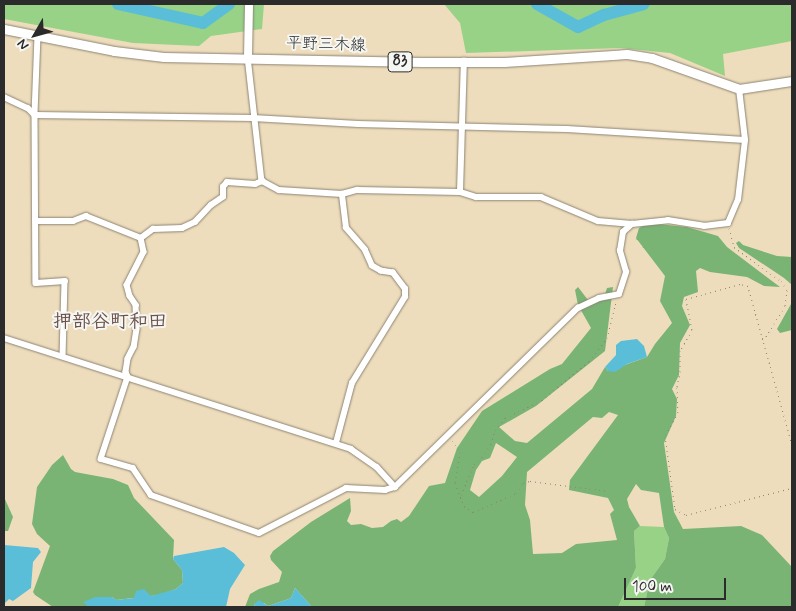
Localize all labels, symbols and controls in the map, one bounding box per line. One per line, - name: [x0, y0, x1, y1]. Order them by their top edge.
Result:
- north arrow: [10, 10, 60, 60]
- street label: 平野三木線: [286, 34, 366, 56]
- text: N: [13, 35, 33, 53]
- road number: 83: [388, 50, 412, 74]
- district label: 押部谷町和田: [53, 311, 167, 333]
- scale bar: [626, 568, 728, 600]
- text: 100 m: [632, 577, 672, 597]

